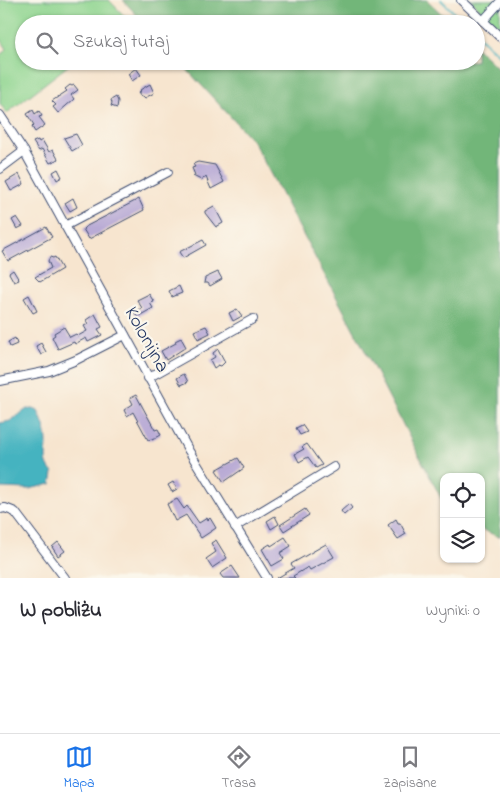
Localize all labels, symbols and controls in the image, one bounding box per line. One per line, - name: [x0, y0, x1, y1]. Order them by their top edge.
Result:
- search box: [15, 15, 485, 70]
- icon: search: [33, 29, 61, 57]
- text: Szukaj tutaj: [73, 29, 169, 56]
- street label: Kolonijna: [116, 302, 176, 378]
- map controls: [440, 473, 485, 563]
- button: locate: [440, 473, 485, 518]
- button: layers: [440, 518, 485, 563]
- text: W pobliżu: [20, 596, 102, 626]
- text: Wyniki: 0: [426, 599, 480, 623]
- tab: Mapa: [63, 743, 95, 794]
- tab: Trasa: [222, 743, 256, 794]
- tab: Zapisane: [383, 743, 437, 794]

